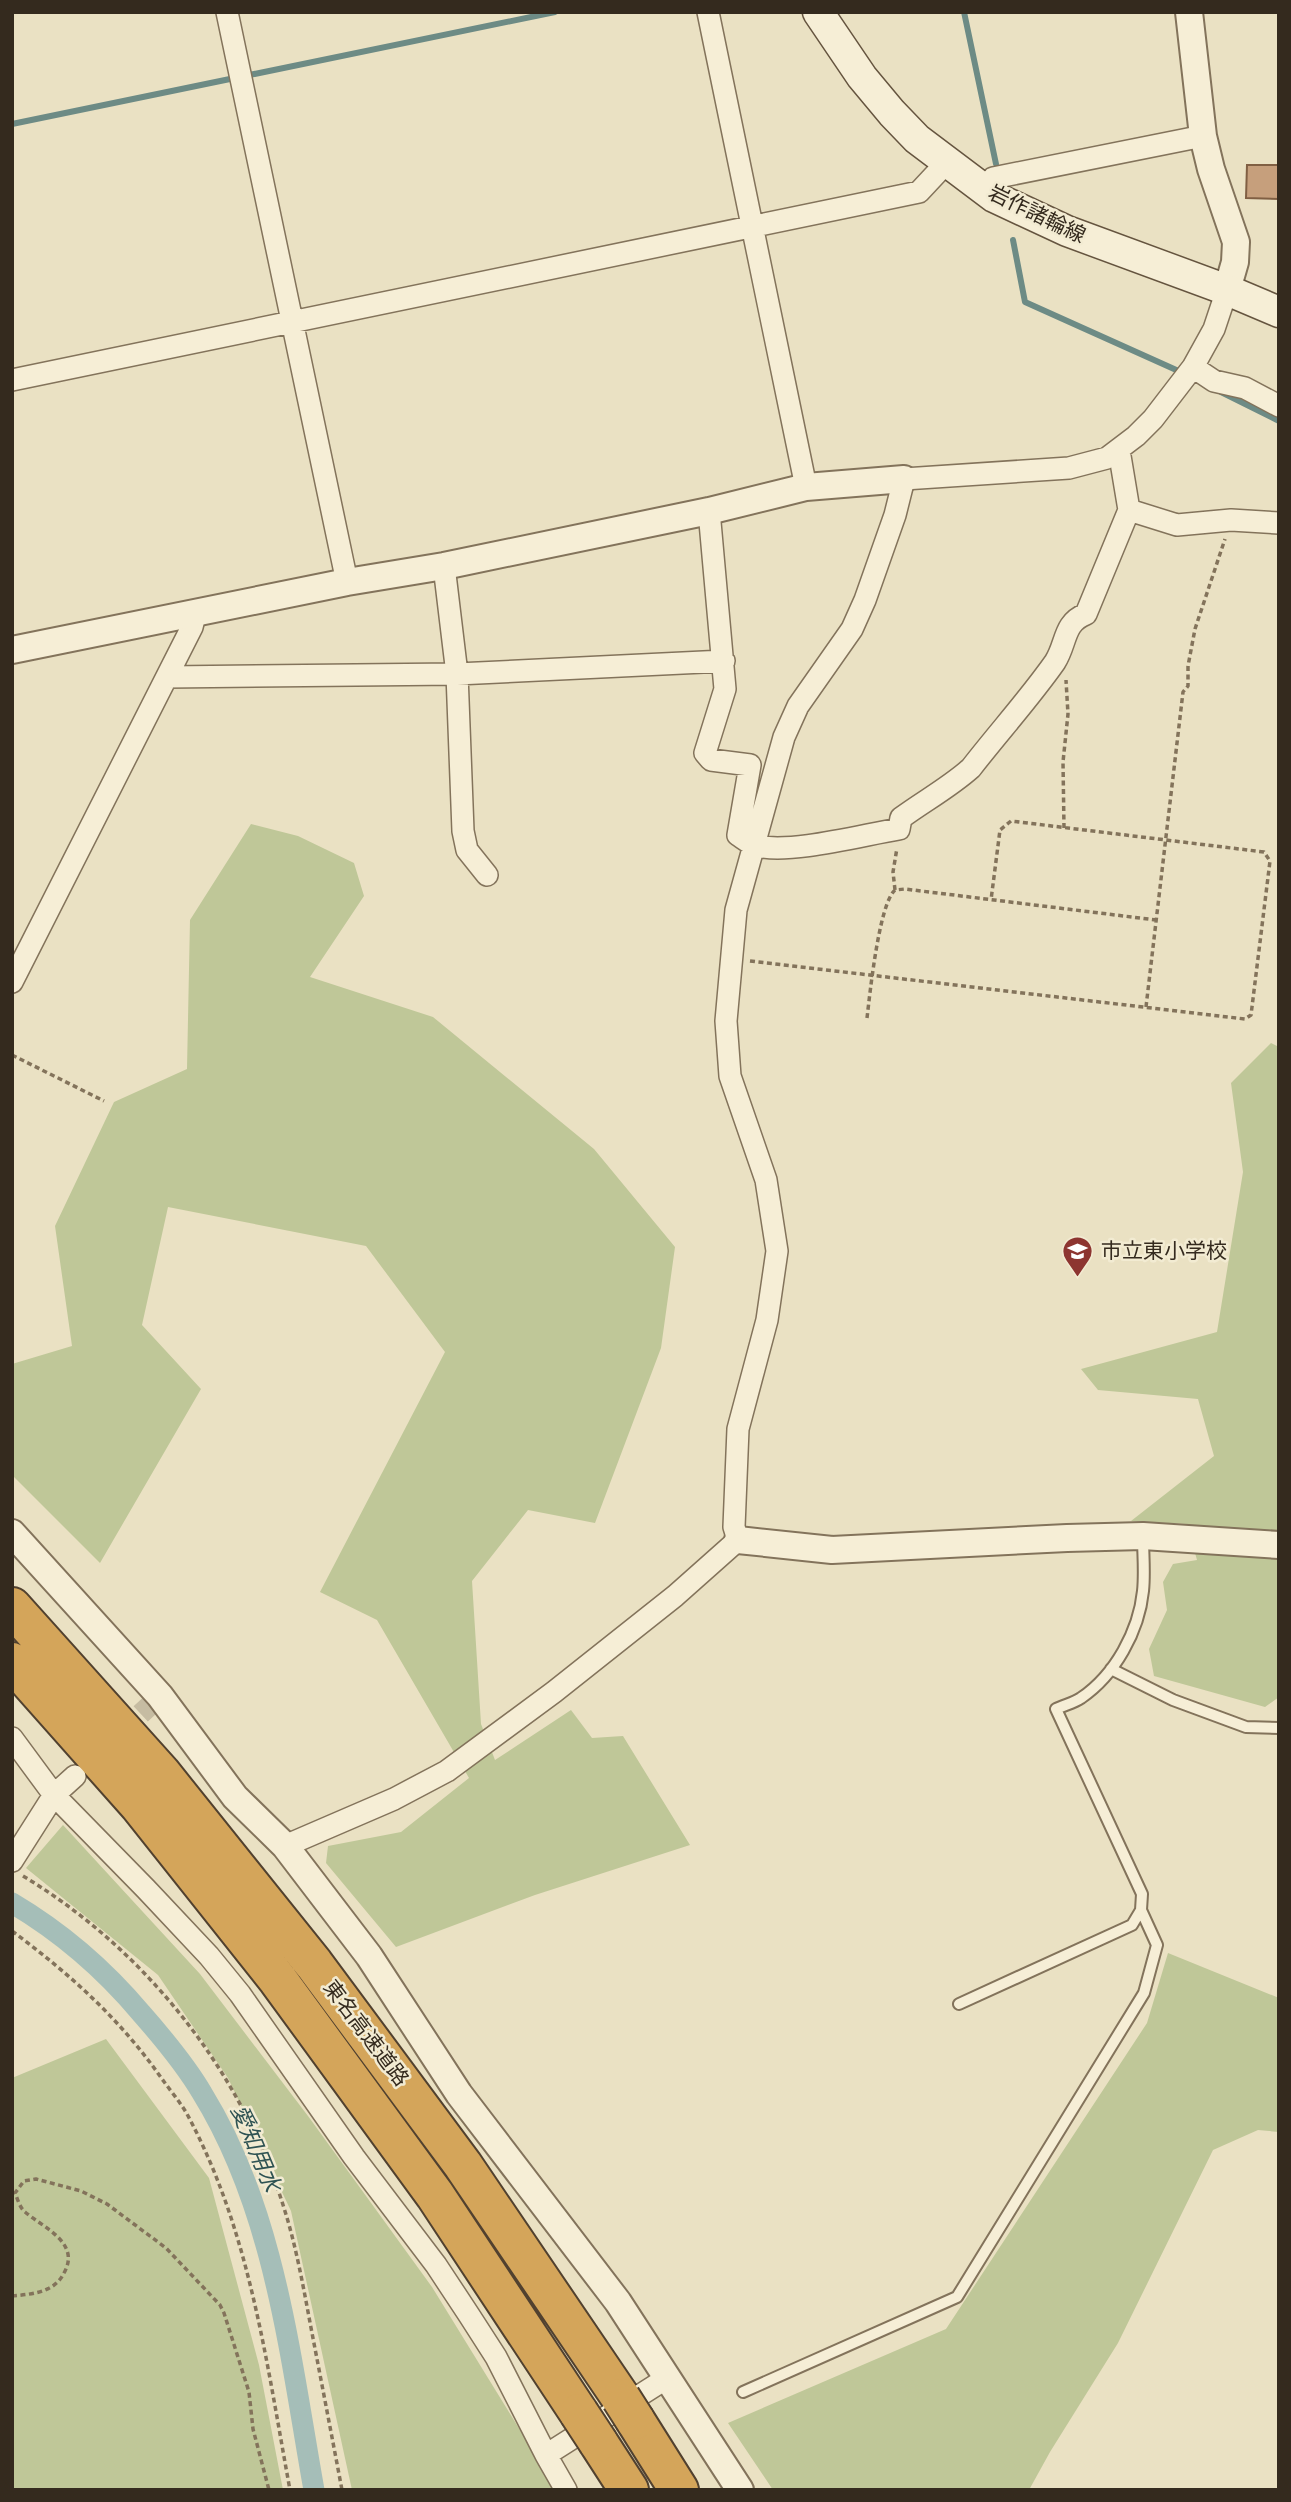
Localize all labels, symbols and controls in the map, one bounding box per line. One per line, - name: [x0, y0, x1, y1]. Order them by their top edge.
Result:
- street label: 岩作諸輪線: [984, 178, 1091, 249]
- school or university icon: 市立東小学校: [1061, 1234, 1095, 1278]
- place label: 市立東小学校: [1101, 1236, 1227, 1264]
- street label: 東名高速道路: [318, 1974, 416, 2091]
- water label: 愛知用水: [225, 2099, 290, 2199]

